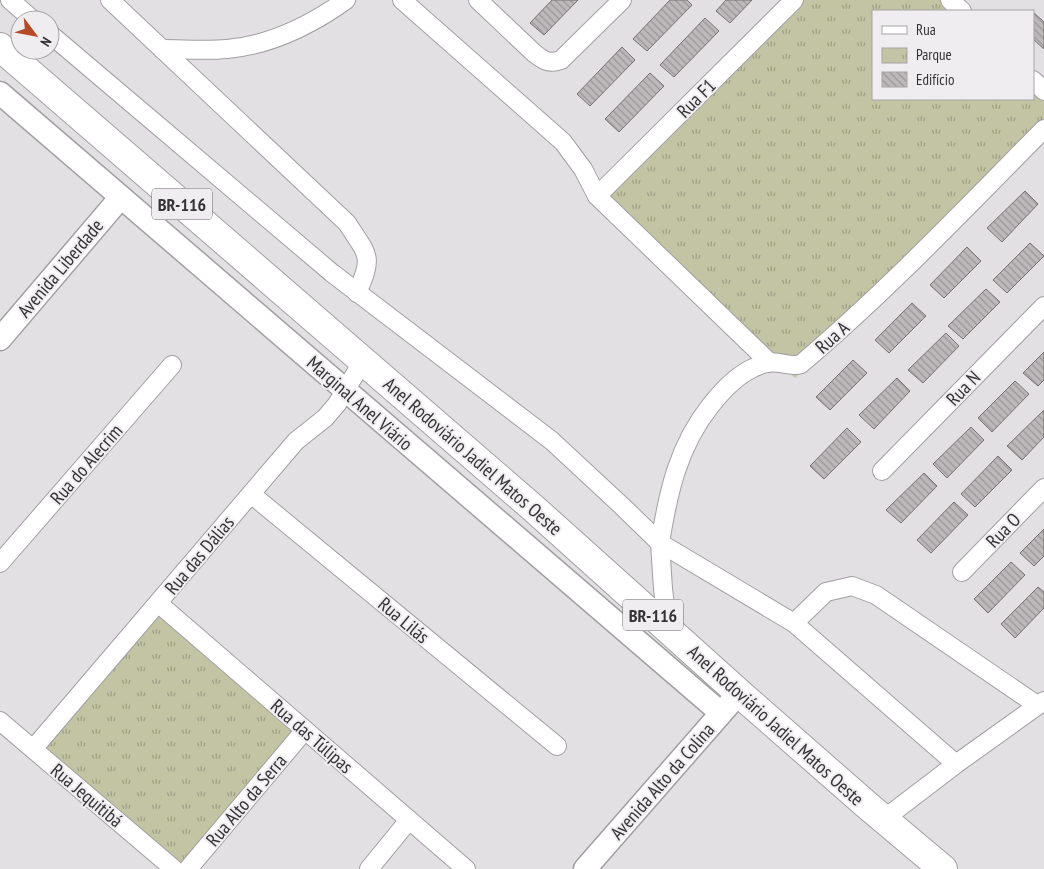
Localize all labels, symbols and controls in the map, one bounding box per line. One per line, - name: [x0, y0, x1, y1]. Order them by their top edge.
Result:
- north arrow: [10, 10, 60, 60]
- legend: [872, 10, 1034, 100]
- text: Rua: [916, 20, 936, 39]
- text: N: [36, 34, 56, 50]
- text: Parque: [916, 45, 952, 64]
- text: Edifício: [916, 70, 954, 89]
- street label: Rua F1: [671, 73, 721, 123]
- road number: BR-116: [152, 188, 212, 220]
- street label: Avenida Liberdade: [12, 214, 108, 322]
- street label: Rua A: [810, 316, 854, 358]
- street label: Marginal Anel Viário: [302, 351, 418, 455]
- street label: Rua N: [941, 366, 985, 410]
- street label: Anel Rodoviário Jadiel Matos Oeste: [379, 372, 567, 540]
- street label: Rua do Alecrim: [45, 419, 127, 509]
- street label: Rua O: [981, 507, 1025, 553]
- street label: Rua das Dálias: [159, 511, 239, 599]
- street label: Rua Lilás: [374, 592, 434, 648]
- road number: BR-116: [623, 600, 683, 630]
- street label: Anel Rodoviário Jadiel Matos Oeste: [683, 639, 869, 811]
- street label: Rua das Túlipas: [266, 694, 358, 778]
- street label: Avenida Alto da Colina: [605, 718, 719, 844]
- street label: Rua Alto da Serra: [200, 749, 292, 851]
- street label: Rua Jequitibá: [46, 758, 128, 832]

